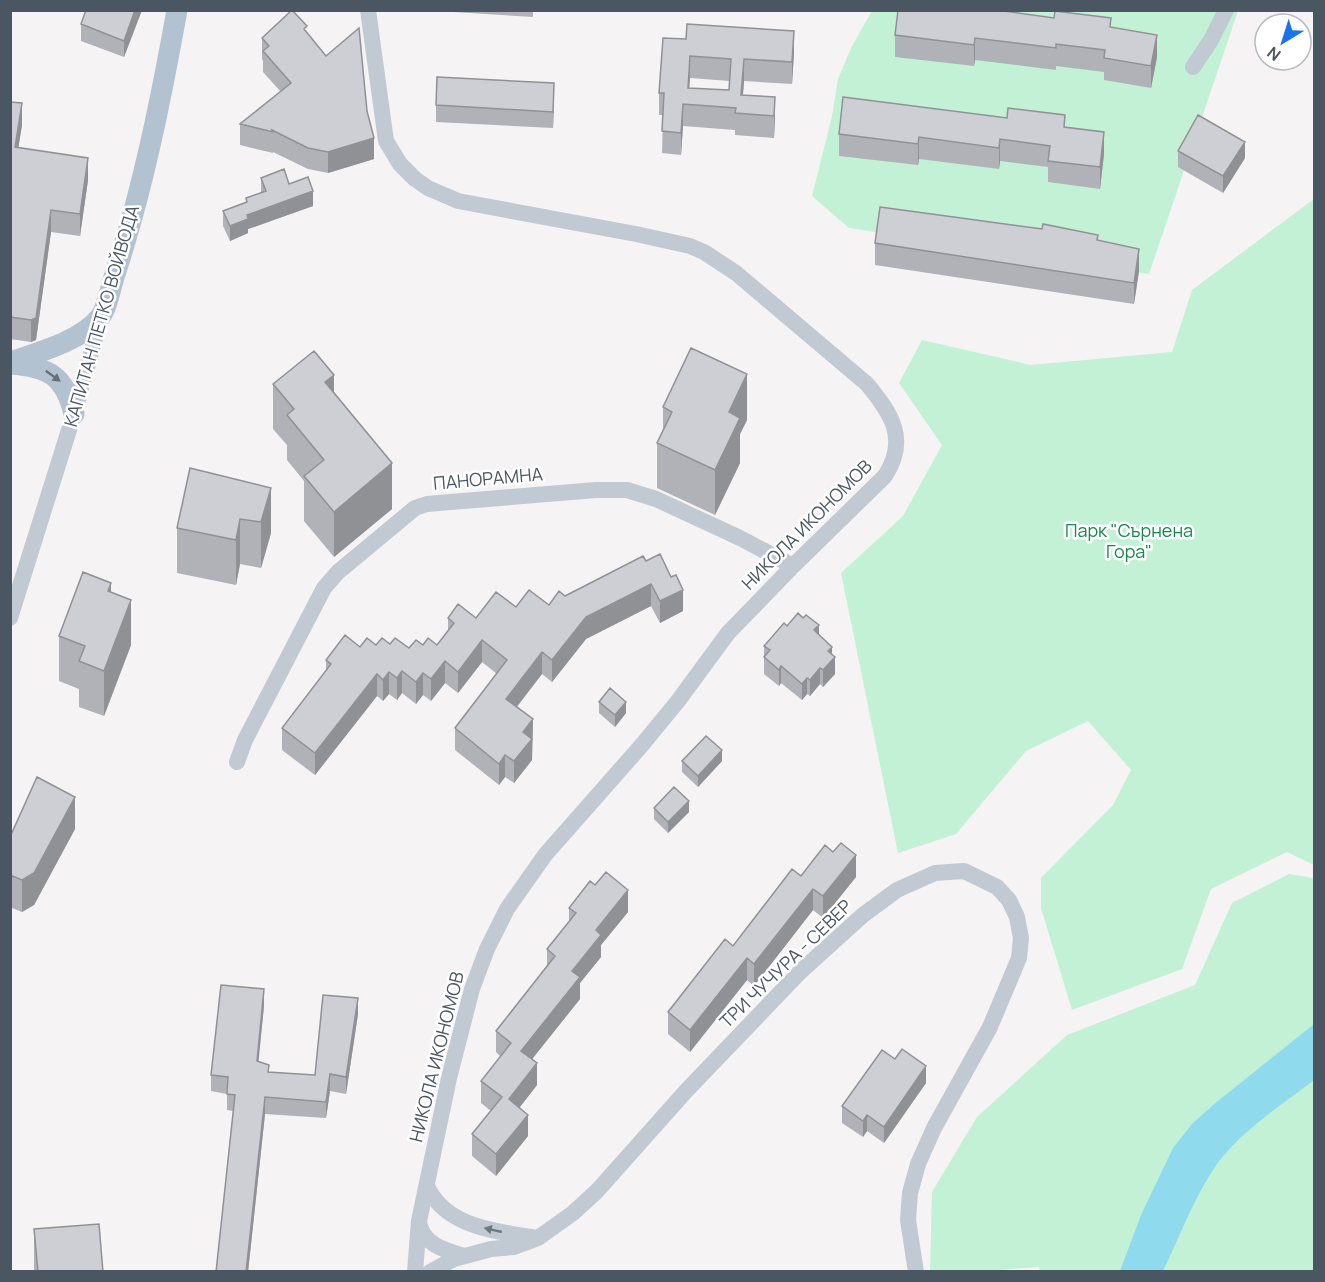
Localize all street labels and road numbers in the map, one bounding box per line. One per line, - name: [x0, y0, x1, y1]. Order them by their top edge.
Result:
- street label: КАПИТАН ПЕТКО ВОЙВОДА: [58, 202, 144, 429]
- street label: НИКОЛА ИКОНОМОВ: [736, 454, 877, 595]
- street label: ПАНОРАМНА: [432, 461, 544, 495]
- street label: ТРИ ЧУЧУРА - СЕВЕР: [714, 894, 857, 1033]
- street label: НИКОЛА ИКОНОМОВ: [403, 969, 469, 1145]

